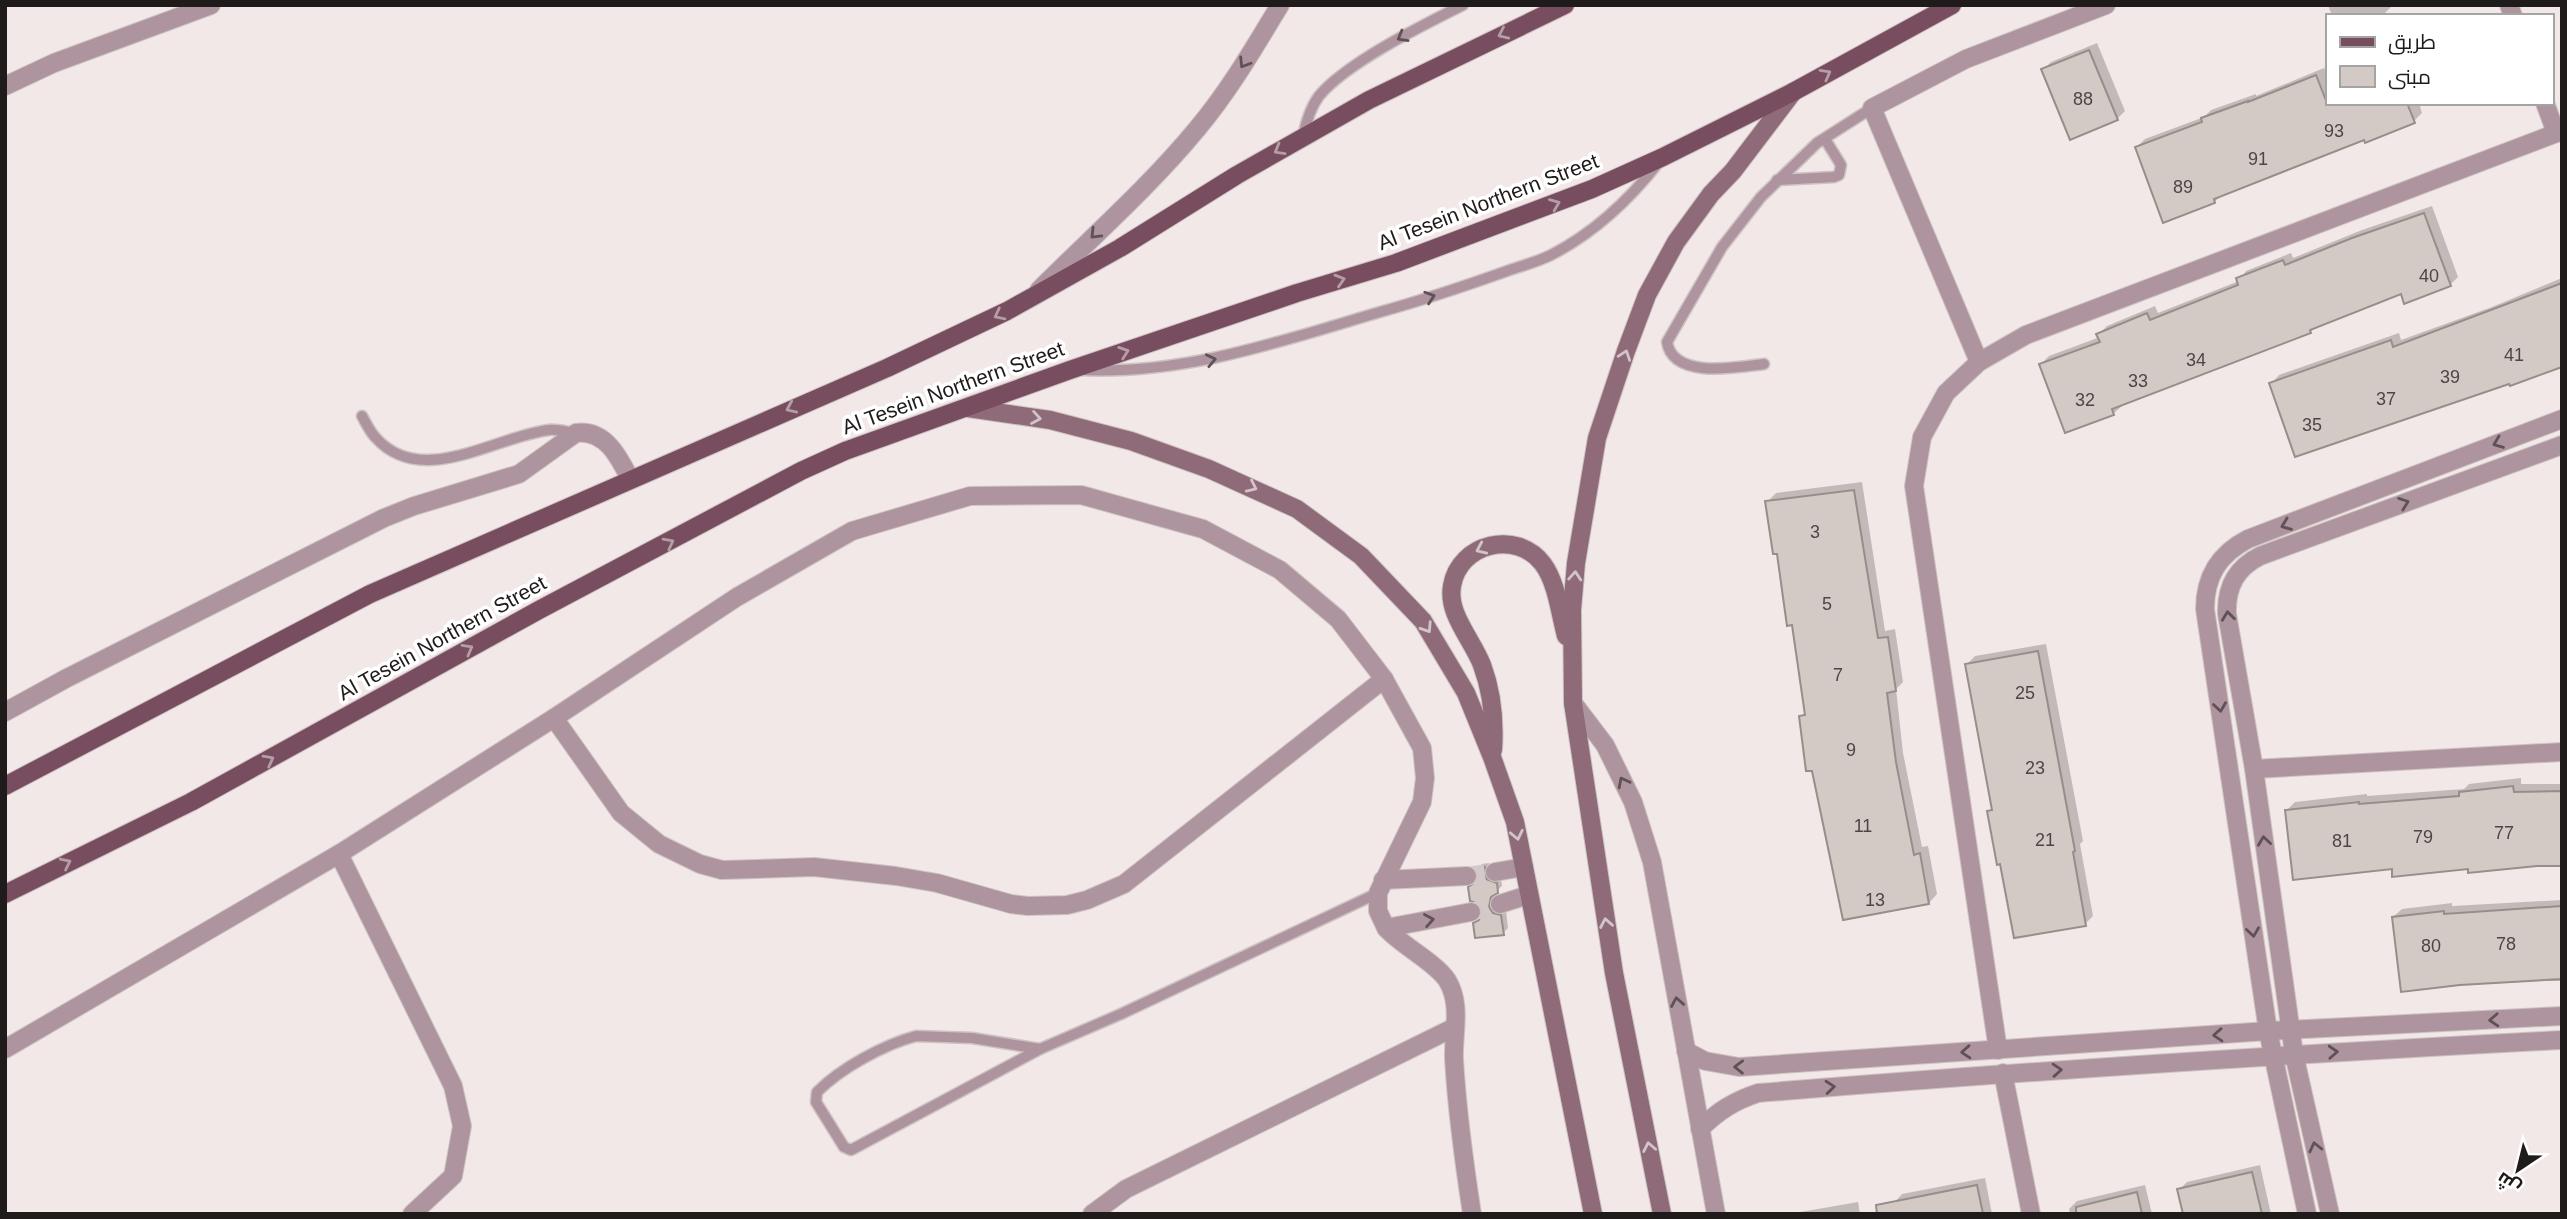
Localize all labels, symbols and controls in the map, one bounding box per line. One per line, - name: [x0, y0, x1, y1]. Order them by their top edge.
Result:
- legend: [2326, 14, 2553, 105]
- one-way arrow: [1498, 26, 1510, 40]
- one-way arrow: [1397, 29, 1410, 42]
- text: طريق: [2388, 30, 2436, 55]
- one-way arrow: [1240, 56, 1253, 69]
- text: مبنى: [2388, 65, 2431, 90]
- one-way arrow: [1819, 69, 1831, 82]
- house number: 88: [2073, 89, 2093, 109]
- house number: 93: [2324, 121, 2344, 141]
- one-way arrow: [1274, 142, 1287, 155]
- street label: Al Tesein Northern Street: [1374, 149, 1601, 254]
- house number: 91: [2248, 149, 2268, 169]
- house number: 89: [2173, 177, 2193, 197]
- one-way arrow: [1548, 198, 1560, 212]
- one-way arrow: [1090, 226, 1103, 239]
- house number: 40: [2419, 266, 2439, 286]
- one-way arrow: [1334, 273, 1346, 288]
- one-way arrow: [1423, 291, 1436, 305]
- one-way arrow: [994, 306, 1006, 320]
- street label: Al Tesein Northern Street: [839, 337, 1067, 438]
- house number: 41: [2504, 345, 2524, 365]
- one-way arrow: [1118, 346, 1130, 360]
- one-way arrow: [1617, 349, 1631, 361]
- house number: 34: [2186, 350, 2206, 370]
- one-way arrow: [1205, 354, 1217, 369]
- house number: 39: [2440, 367, 2460, 387]
- house number: 33: [2128, 371, 2148, 391]
- house number: 37: [2376, 389, 2396, 409]
- house number: 32: [2075, 390, 2095, 410]
- one-way arrow: [786, 400, 799, 414]
- one-way arrow: [1030, 410, 1042, 425]
- house number: 35: [2302, 415, 2322, 435]
- one-way arrow: [2492, 435, 2505, 449]
- one-way arrow: [1244, 479, 1257, 493]
- one-way arrow: [2397, 497, 2409, 511]
- one-way arrow: [2280, 516, 2292, 530]
- house number: 3: [1810, 522, 1820, 542]
- one-way arrow: [661, 537, 674, 551]
- one-way arrow: [1476, 541, 1488, 555]
- one-way arrow: [1567, 570, 1582, 581]
- street label: Al Tesein Northern Street: [334, 571, 550, 704]
- house number: 5: [1822, 594, 1832, 614]
- one-way arrow: [2220, 611, 2235, 622]
- one-way arrow: [1418, 620, 1431, 633]
- one-way arrow: [460, 644, 473, 657]
- house number: 7: [1833, 665, 1843, 685]
- house number: 25: [2015, 683, 2035, 703]
- one-way arrow: [2212, 701, 2227, 713]
- house number: 9: [1846, 740, 1856, 760]
- one-way arrow: [262, 755, 274, 768]
- house number: 23: [2025, 758, 2045, 778]
- one-way arrow: [1618, 777, 1632, 789]
- house number: 11: [1854, 816, 1872, 836]
- house number: 77: [2494, 823, 2514, 843]
- house number: 79: [2413, 827, 2433, 847]
- one-way arrow: [1509, 829, 1524, 841]
- house number: 21: [2035, 830, 2055, 850]
- house number: 81: [2332, 831, 2352, 851]
- one-way arrow: [2257, 835, 2272, 847]
- one-way arrow: [59, 858, 71, 872]
- house number: 13: [1865, 890, 1885, 910]
- one-way arrow: [1423, 913, 1434, 928]
- one-way arrow: [1599, 918, 1614, 929]
- one-way arrow: [2245, 926, 2260, 938]
- house number: 78: [2496, 934, 2516, 954]
- house number: 80: [2421, 936, 2441, 956]
- one-way arrow: [1671, 996, 1686, 1008]
- one-way arrow: [2488, 1012, 2499, 1027]
- one-way arrow: [2212, 1027, 2223, 1042]
- one-way arrow: [1960, 1044, 1971, 1059]
- one-way arrow: [2328, 1045, 2339, 1060]
- one-way arrow: [1733, 1059, 1744, 1074]
- one-way arrow: [2052, 1062, 2063, 1077]
- one-way arrow: [1825, 1080, 1836, 1095]
- north arrow: [2483, 1135, 2553, 1205]
- one-way arrow: [1642, 1141, 1657, 1153]
- one-way arrow: [2308, 1141, 2323, 1153]
- text: ش: [2493, 1167, 2525, 1199]

